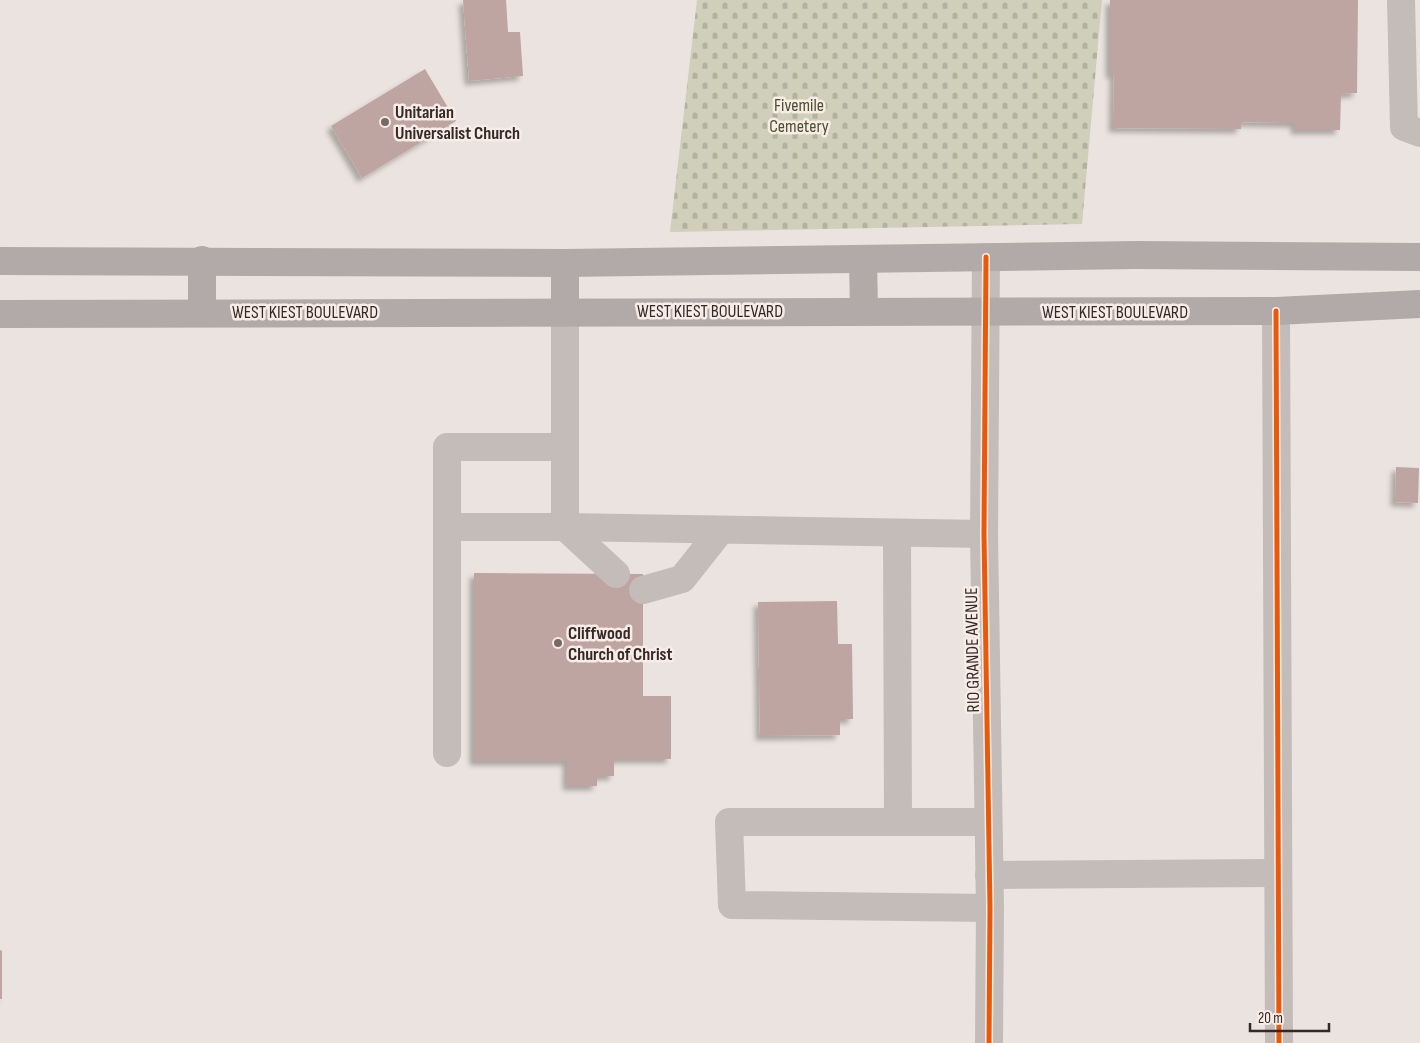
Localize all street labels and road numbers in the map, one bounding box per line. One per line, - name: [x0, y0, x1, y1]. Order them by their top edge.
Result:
- street label: WEST KIEST BOULEVARD: [637, 301, 783, 322]
- street label: WEST KIEST BOULEVARD: [232, 302, 378, 323]
- street label: WEST KIEST BOULEVARD: [1042, 302, 1188, 323]
- street label: RIO GRANDE AVENUE: [961, 587, 984, 713]

